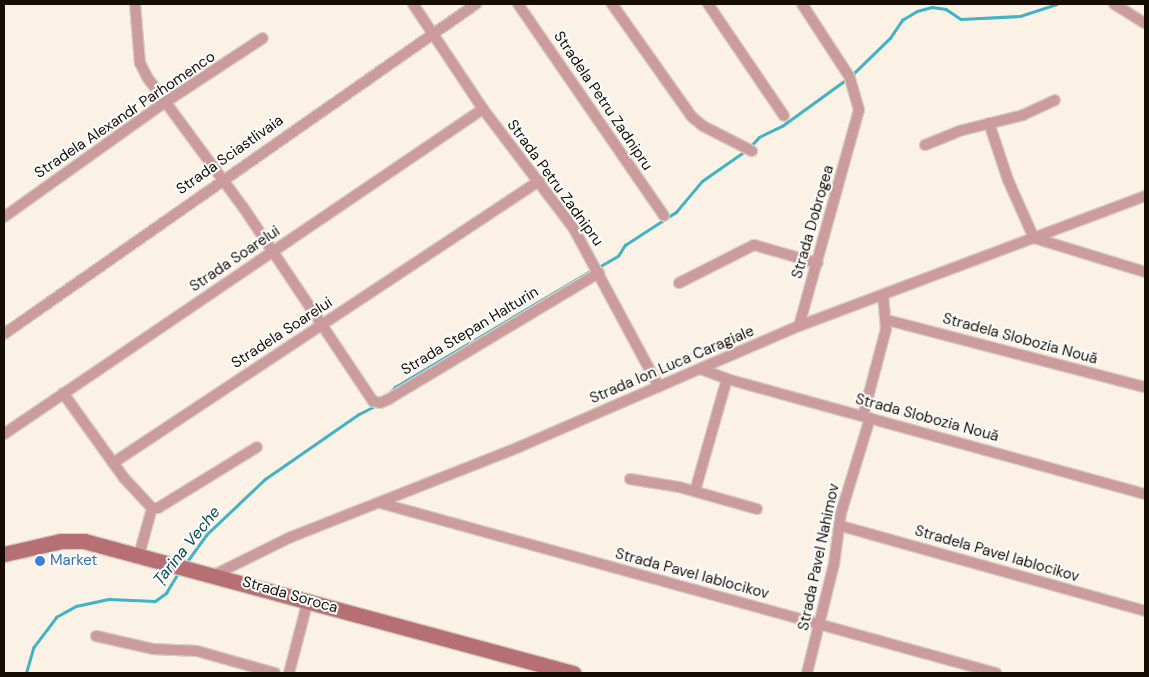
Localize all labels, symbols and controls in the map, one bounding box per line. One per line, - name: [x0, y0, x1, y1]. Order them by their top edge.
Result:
- street label: Stradela Petru Zadnipru: [550, 28, 656, 174]
- street label: Stradela Alexandr Parhomenco: [31, 48, 219, 182]
- street label: Strada Sciastlivaia: [173, 111, 287, 199]
- street label: Strada Petru Zadnipru: [503, 116, 607, 250]
- street label: Strada Dobrogea: [788, 163, 838, 281]
- street label: Strada Soarelui: [186, 222, 284, 296]
- street label: Strada Stepan Halturin: [398, 283, 542, 379]
- street label: Stradela Soarelui: [228, 294, 336, 372]
- street label: Stradela Slobozia Nouă: [941, 310, 1099, 368]
- street label: Strada Ion Luca Caragiale: [587, 322, 757, 408]
- street label: Strada Slobozia Nouă: [853, 390, 1001, 446]
- street label: Strada Pavel Nahimov: [795, 482, 843, 632]
- water label: Țarina Veche: [149, 503, 225, 589]
- street label: Stradela Pavel Iablocikov: [913, 522, 1081, 586]
- street label: Strada Pavel Iablocikov: [613, 545, 771, 603]
- place label: Market: [50, 552, 97, 570]
- marker: Market: [34, 555, 46, 567]
- street label: Strada Soroca: [240, 573, 340, 617]

